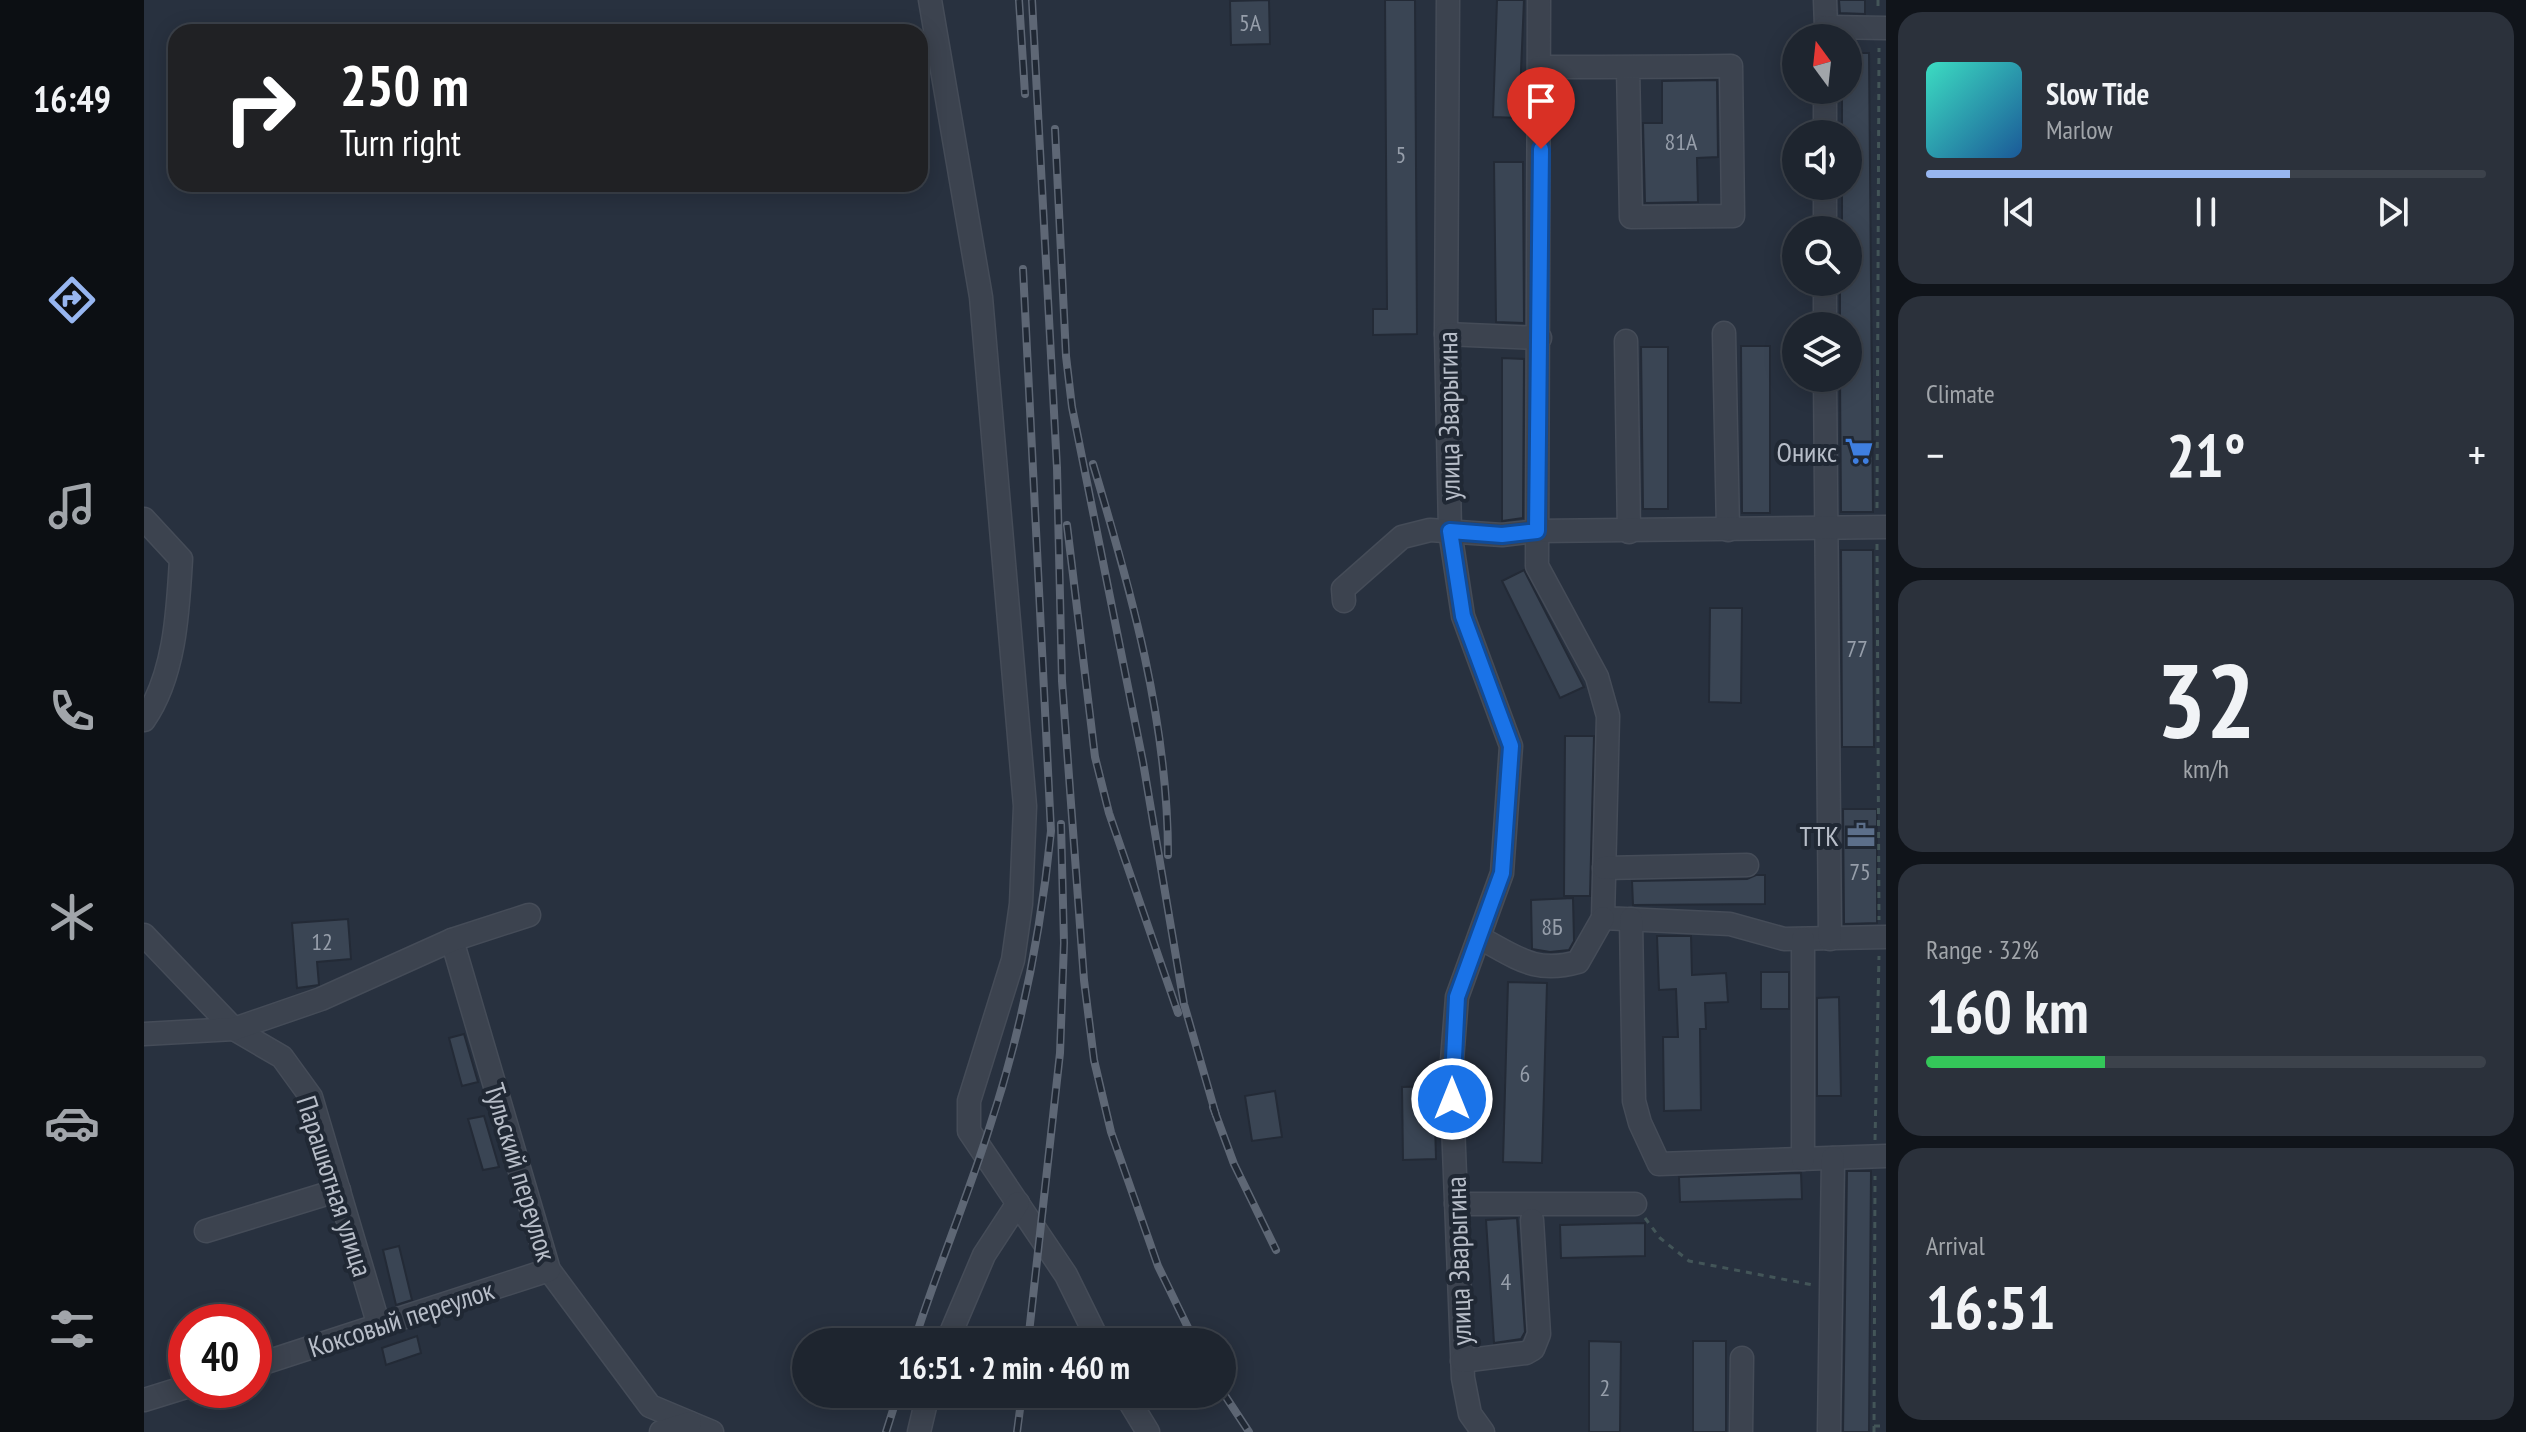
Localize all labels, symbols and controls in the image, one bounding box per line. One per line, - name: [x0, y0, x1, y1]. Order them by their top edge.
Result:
- house number: 5А: [1239, 7, 1262, 38]
- north arrow: [1782, 24, 1862, 104]
- map controls: [1782, 24, 1862, 392]
- text: 250 m: [340, 49, 469, 121]
- icon: right: [208, 56, 312, 160]
- pin: [1507, 67, 1575, 149]
- text: Slow Tide: [2046, 74, 2149, 113]
- text: 16:49: [33, 75, 111, 122]
- icon: arrive: [1519, 79, 1563, 123]
- text: Marlow: [2046, 113, 2112, 146]
- text: Turn right: [340, 119, 461, 166]
- button: sound: [1782, 120, 1862, 200]
- house number: 81А: [1665, 126, 1698, 157]
- house number: 5: [1396, 139, 1406, 170]
- icon: previous: [1997, 190, 2041, 234]
- icon: pause: [2184, 190, 2228, 234]
- icon: next: [2371, 190, 2415, 234]
- button: search: [1782, 216, 1862, 296]
- icon: directions: [44, 272, 100, 328]
- button: layers: [1782, 312, 1862, 392]
- street label: улица Зварыгина: [1428, 331, 1468, 501]
- text: Climate: [1926, 377, 1995, 410]
- text: 21°: [2166, 416, 2246, 494]
- text: −: [1926, 426, 1944, 483]
- text: +: [2468, 426, 2486, 483]
- place label: Оникс: [1777, 433, 1837, 470]
- supermarket icon: Оникс: [1844, 436, 1874, 466]
- icon: music: [44, 478, 100, 534]
- text: 32: [2156, 632, 2256, 767]
- house number: 77: [1846, 633, 1868, 664]
- icon: phone: [44, 683, 100, 739]
- text: km/h: [2183, 752, 2229, 785]
- place label: ТТК: [1800, 817, 1839, 854]
- office icon: ТТК: [1846, 820, 1876, 850]
- house number: 75: [1849, 856, 1871, 887]
- icon: climate: [44, 889, 100, 945]
- house number: 8Б: [1541, 911, 1563, 942]
- house number: 12: [311, 926, 333, 957]
- text: Range · 32%: [1926, 933, 2039, 966]
- text: 160 km: [1926, 972, 2089, 1050]
- position arrow: [1410, 1057, 1494, 1141]
- house number: 6: [1520, 1058, 1530, 1089]
- street label: Тульский переулок: [476, 1078, 566, 1266]
- street label: Парашютная улица: [288, 1091, 382, 1281]
- icon: car: [44, 1095, 100, 1151]
- street label: улица Зварыгина: [1437, 1176, 1479, 1346]
- text: Arrival: [1926, 1229, 1985, 1262]
- house number: 4: [1501, 1266, 1512, 1297]
- text: 16:51: [1926, 1268, 2056, 1346]
- street label: Коксовый переулок: [304, 1271, 499, 1365]
- icon: filters: [44, 1301, 100, 1357]
- speed limit sign: 40: [168, 1304, 272, 1408]
- text: 16:51 · 2 min · 460 m: [898, 1348, 1130, 1387]
- house number: 2: [1600, 1372, 1610, 1403]

